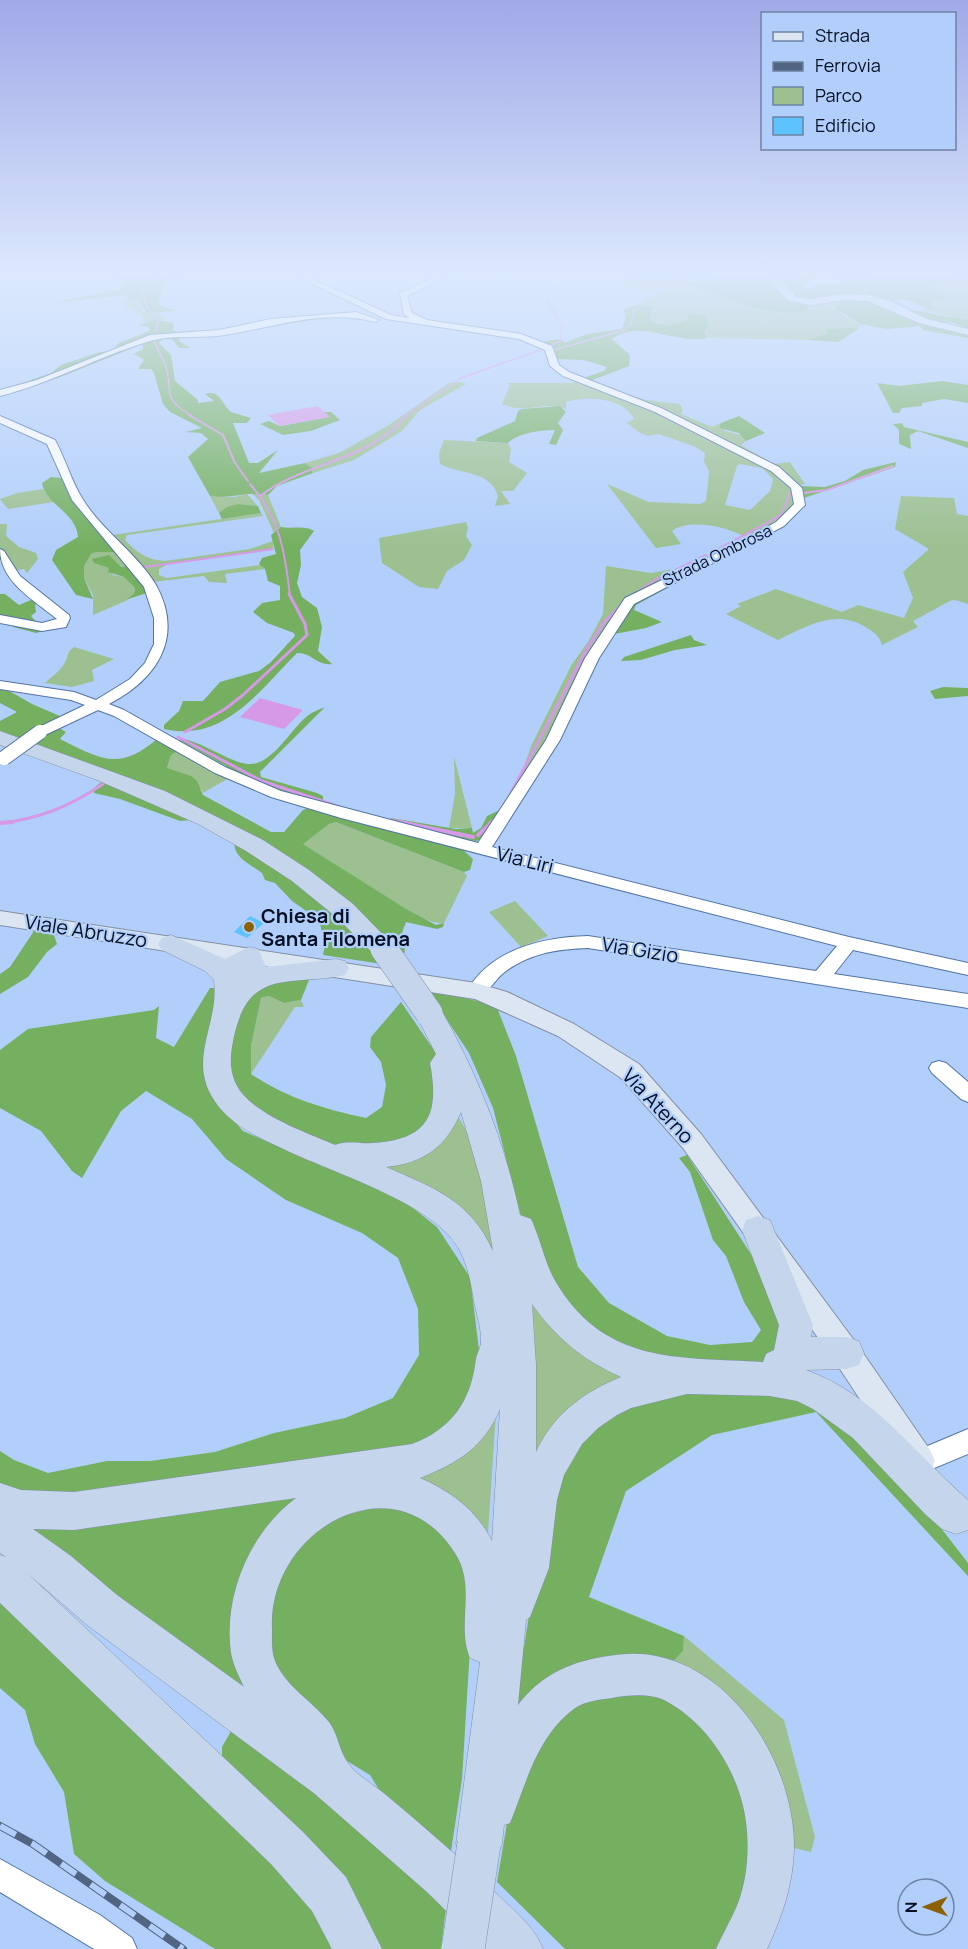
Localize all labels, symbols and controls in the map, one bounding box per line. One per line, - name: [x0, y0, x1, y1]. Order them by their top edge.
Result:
- legend: [761, 12, 956, 150]
- text: Strada: [815, 23, 870, 47]
- text: Ferrovia: [815, 53, 881, 77]
- text: Parco: [815, 83, 862, 107]
- text: Edificio: [815, 113, 876, 137]
- street label: Strada Ombrosa: [659, 519, 775, 591]
- street label: Via Liri: [494, 839, 557, 880]
- place label: Chiesa di Santa Filomena: [261, 902, 410, 952]
- street label: Viale Abruzzo: [23, 908, 149, 954]
- marker: Chiesa di Santa Filomena: [242, 920, 256, 934]
- street label: Via Gizio: [600, 930, 681, 969]
- street label: Via Aterno: [616, 1062, 700, 1149]
- north arrow: [896, 1877, 956, 1937]
- text: N: [900, 1901, 922, 1913]

